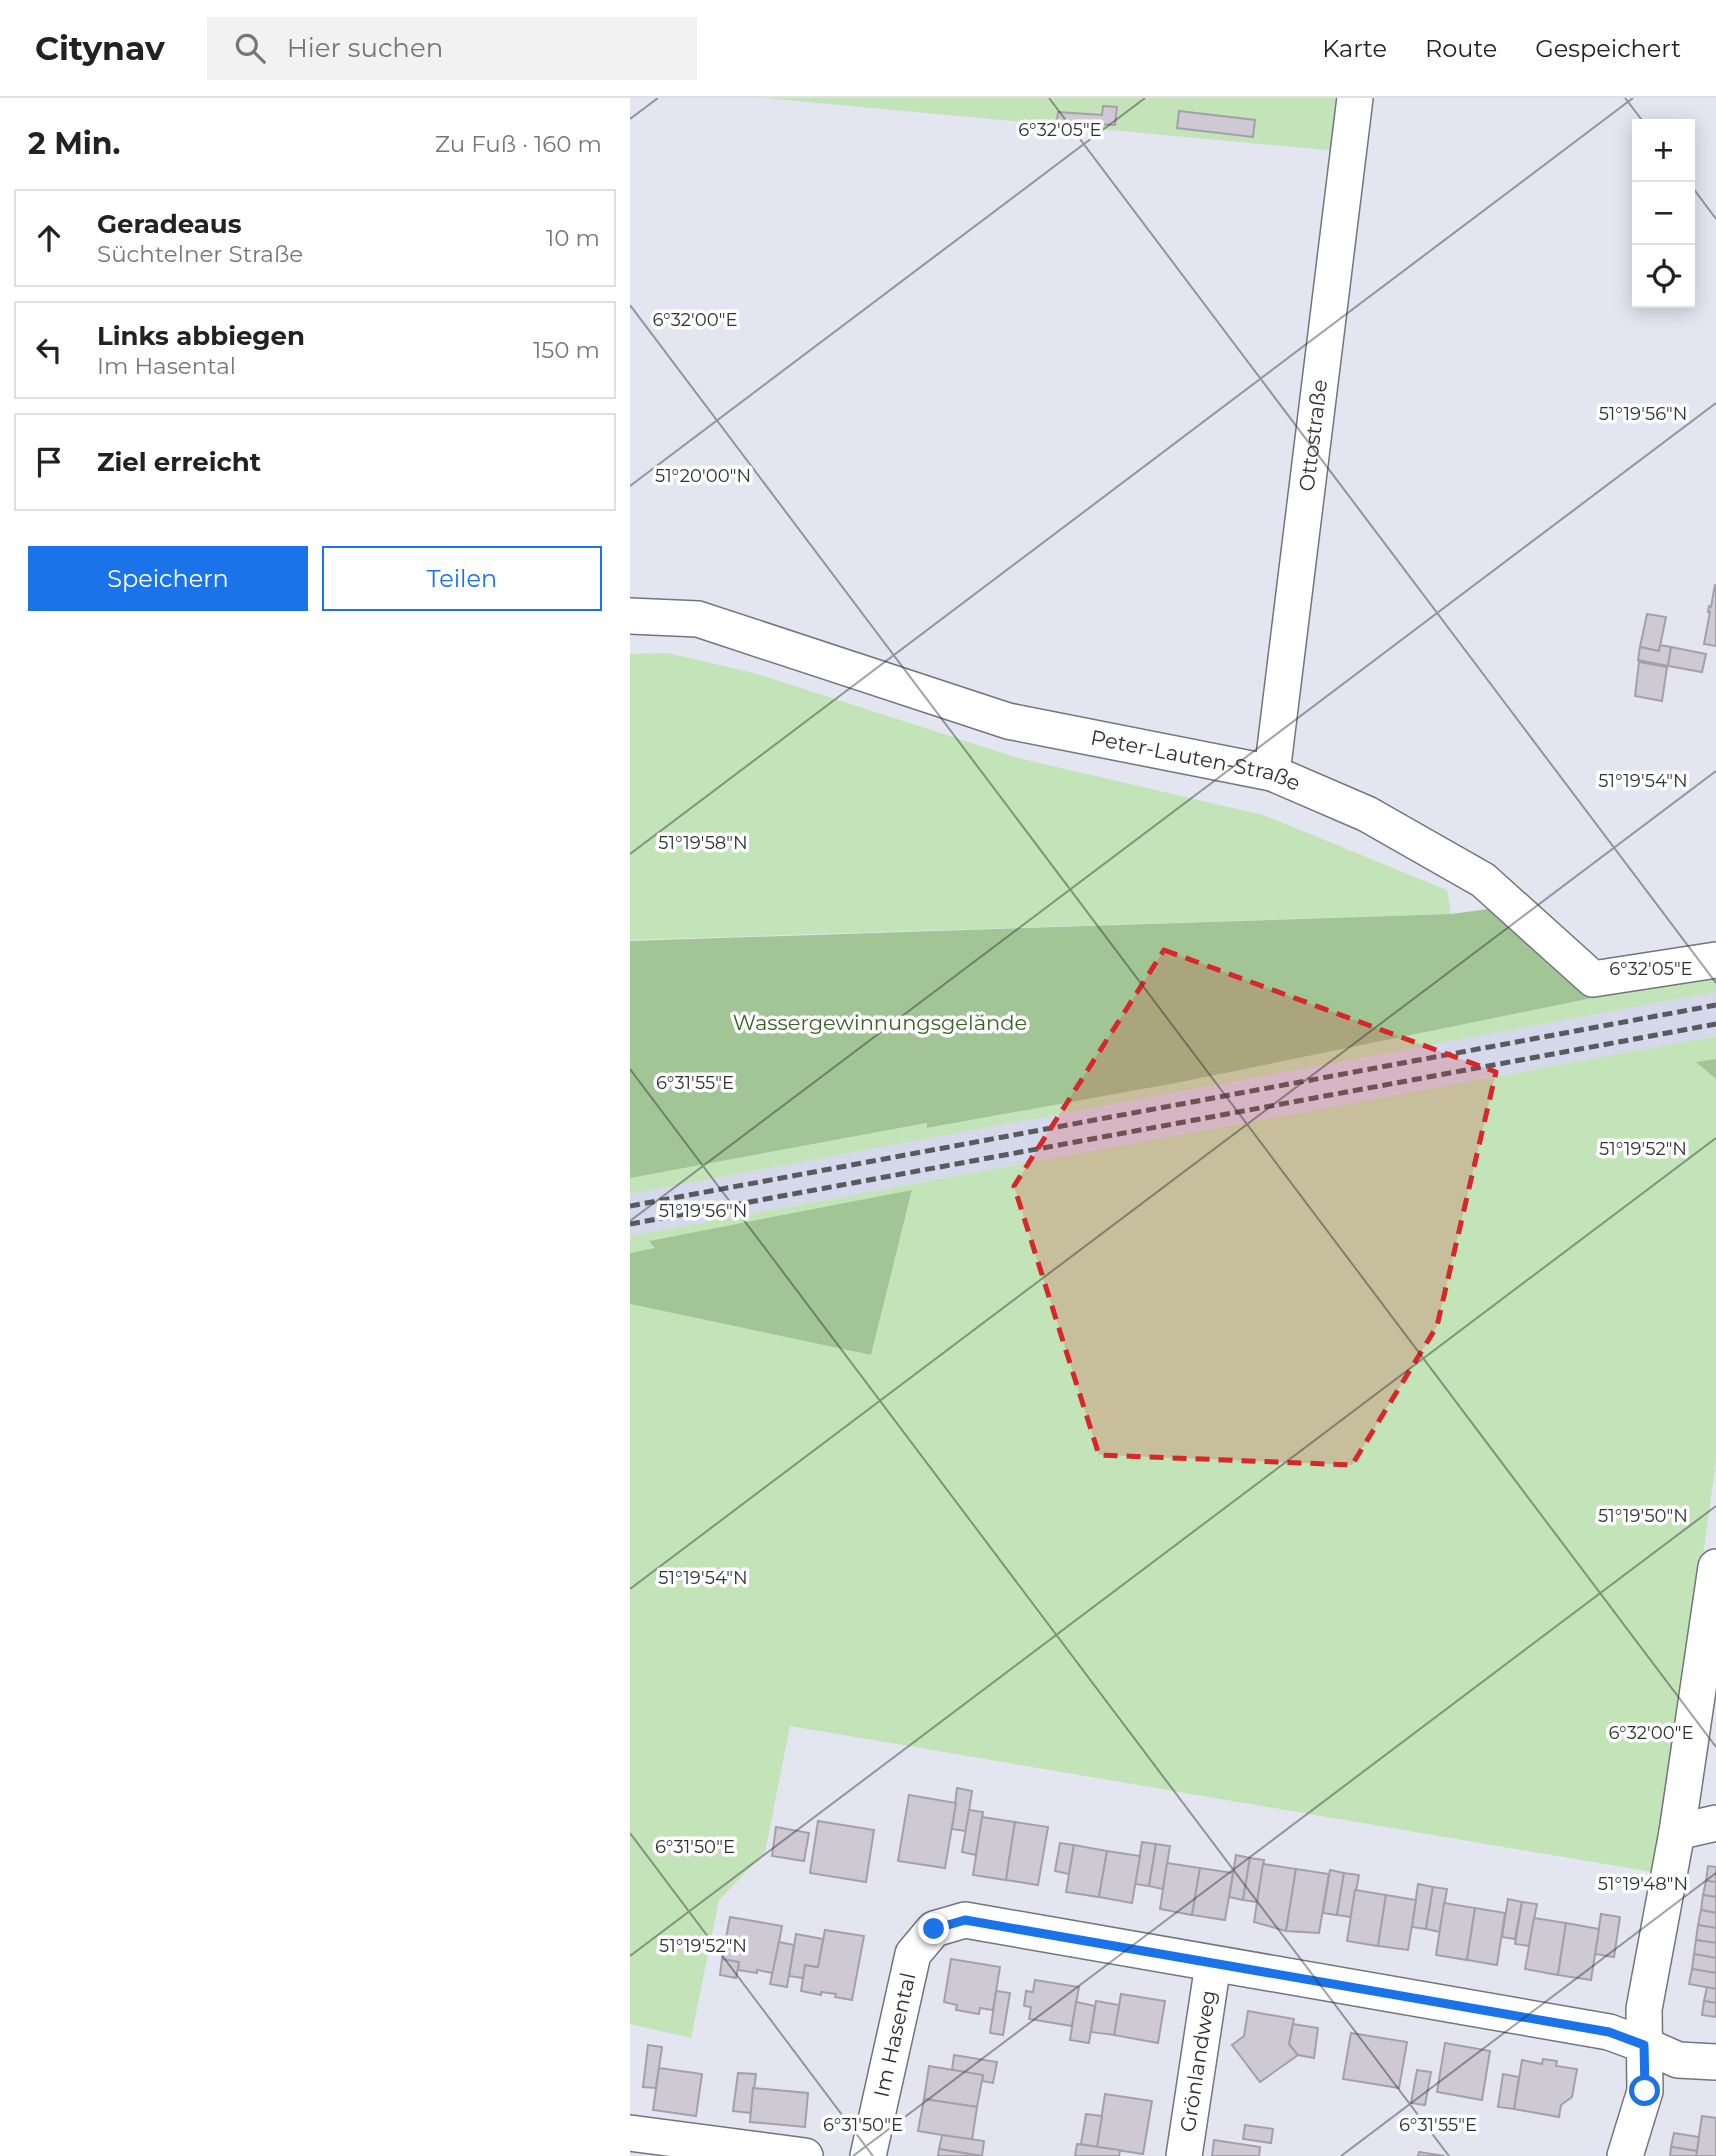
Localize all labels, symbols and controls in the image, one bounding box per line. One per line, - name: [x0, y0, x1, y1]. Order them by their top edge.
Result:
- search box: [207, 17, 697, 80]
- text: Citynav: [35, 28, 165, 68]
- icon: search: [231, 29, 269, 67]
- text: Hier suchen: [287, 32, 443, 64]
- text: Karte: [1322, 34, 1387, 63]
- text: Route: [1425, 34, 1497, 63]
- text: Gespeichert: [1535, 34, 1681, 63]
- text: 6°32'05"E: [1018, 119, 1102, 141]
- map controls: [1632, 119, 1695, 308]
- button: +: [1632, 119, 1695, 182]
- text: 2 Min.: [28, 125, 120, 162]
- text: Zu Fuß · 160 m: [435, 130, 602, 158]
- button: −: [1632, 182, 1695, 245]
- text: Geradeaus: [97, 208, 242, 240]
- icon: ahead: [30, 219, 68, 257]
- text: 10 m: [546, 224, 600, 252]
- text: Süchtelner Straße: [97, 240, 303, 268]
- button: locate: [1632, 245, 1695, 308]
- text: 6°32'00"E: [652, 309, 738, 331]
- text: Links abbiegen: [97, 320, 305, 352]
- icon: left: [30, 331, 68, 369]
- text: 150 m: [533, 336, 600, 364]
- text: Im Hasental: [97, 352, 236, 380]
- street label: Ottostraße: [1294, 378, 1332, 493]
- text: 51°19'56"N: [1599, 403, 1687, 425]
- icon: arrive: [30, 443, 68, 481]
- text: Ziel erreicht: [97, 446, 261, 478]
- text: 51°20'00"N: [655, 465, 751, 487]
- button: Speichern: [28, 546, 308, 611]
- button: Teilen: [322, 546, 602, 611]
- street label: Peter-Lauten-Straße: [1089, 725, 1304, 796]
- text: 51°19'54"N: [1598, 770, 1688, 792]
- text: 51°19'58"N: [658, 832, 748, 854]
- text: 6°32'05"E: [1609, 958, 1693, 980]
- park label: Wassergewinnungsgelände: [733, 1010, 1027, 1035]
- text: 6°31'55"E: [656, 1072, 734, 1094]
- text: 51°19'52"N: [1599, 1138, 1687, 1160]
- text: 51°19'56"N: [659, 1200, 747, 1222]
- text: 51°19'50"N: [1598, 1505, 1688, 1527]
- text: 51°19'54"N: [658, 1567, 748, 1589]
- text: 6°32'00"E: [1608, 1722, 1694, 1744]
- text: 6°31'50"E: [655, 1836, 735, 1858]
- text: 51°19'48"N: [1598, 1873, 1688, 1895]
- route end: [918, 1913, 949, 1944]
- text: 51°19'52"N: [659, 1935, 747, 1957]
- street label: Im Hasental: [868, 1970, 920, 2100]
- street label: Grönlandweg: [1175, 1988, 1221, 2134]
- route start: [1629, 2075, 1660, 2106]
- text: 6°31'50"E: [823, 2114, 903, 2136]
- text: 6°31'55"E: [1399, 2114, 1477, 2136]

